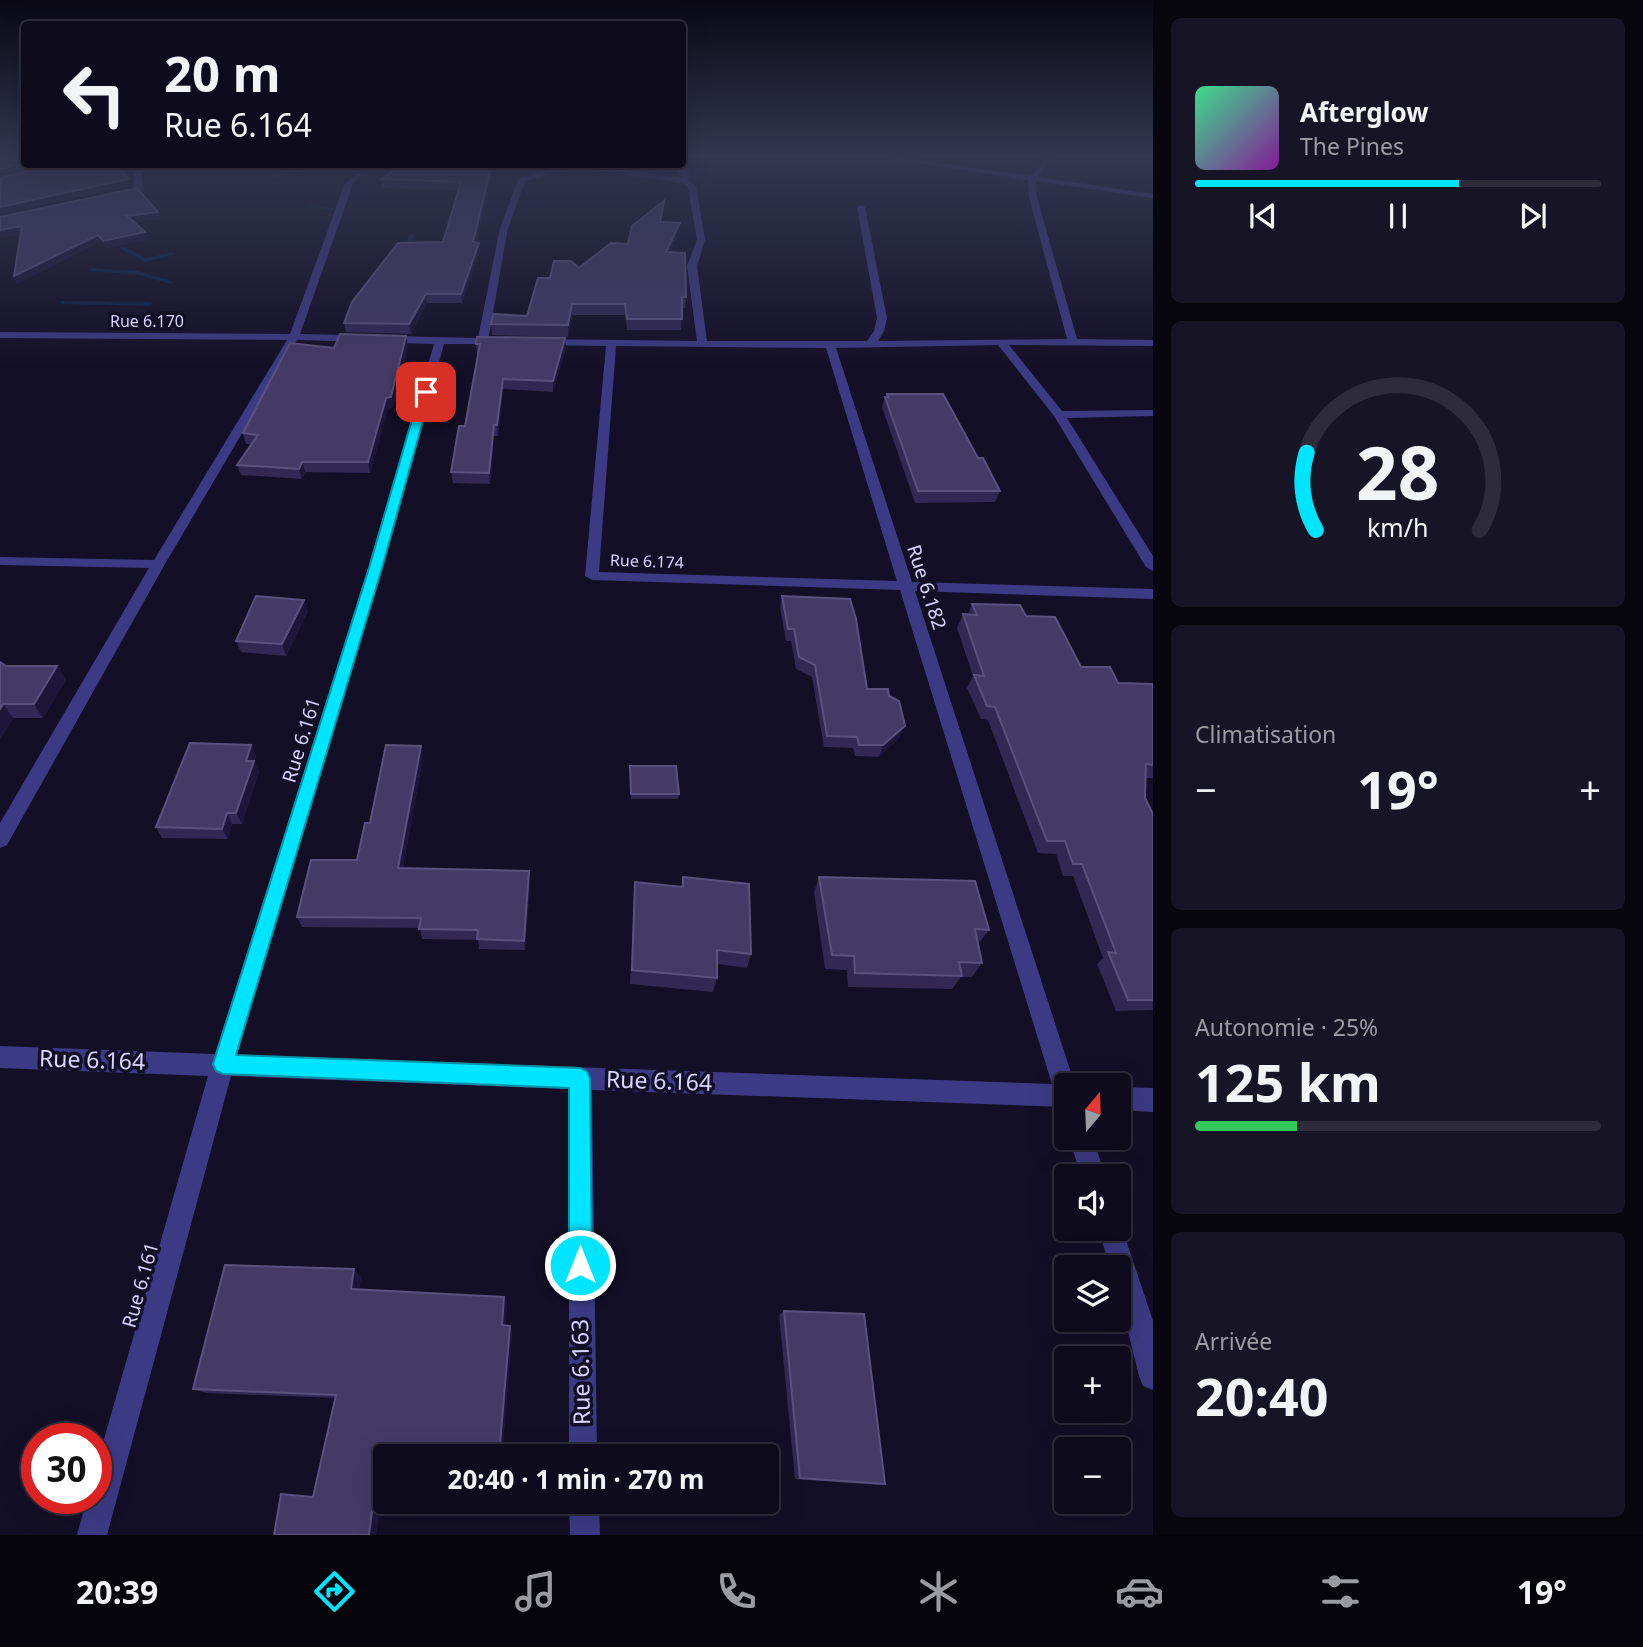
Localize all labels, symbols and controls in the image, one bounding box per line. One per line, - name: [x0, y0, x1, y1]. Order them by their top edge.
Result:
- text: 20 m: [164, 40, 281, 106]
- icon: left: [49, 49, 140, 140]
- text: Afterglow: [1300, 94, 1428, 130]
- text: Rue 6.164: [164, 103, 312, 146]
- text: The Pines: [1300, 130, 1404, 162]
- icon: previous: [1244, 197, 1282, 235]
- icon: pause: [1379, 197, 1417, 235]
- icon: next: [1514, 197, 1552, 235]
- street label: Rue 6.170: [110, 310, 184, 332]
- pin: [396, 362, 456, 422]
- icon: arrive: [407, 373, 445, 411]
- text: 28: [1356, 423, 1440, 522]
- text: km/h: [1367, 510, 1429, 544]
- street label: Rue 6.182: [901, 541, 953, 633]
- street label: Rue 6.174: [610, 549, 684, 573]
- street label: Rue 6.161: [276, 694, 326, 786]
- text: Climatisation: [1195, 718, 1336, 750]
- text: 19°: [1357, 753, 1439, 824]
- text: −: [1195, 763, 1217, 815]
- text: +: [1579, 763, 1601, 815]
- text: Autonomie · 25%: [1195, 1011, 1378, 1043]
- street label: Rue 6.164: [38, 1041, 146, 1077]
- text: 125 km: [1195, 1046, 1381, 1117]
- street label: Rue 6.164: [605, 1062, 713, 1098]
- north arrow: [1054, 1073, 1130, 1150]
- map controls: [1054, 1073, 1131, 1514]
- button: sound: [1054, 1164, 1131, 1241]
- position arrow: [543, 1228, 617, 1302]
- street label: Rue 6.161: [115, 1239, 165, 1331]
- button: layers: [1054, 1255, 1131, 1332]
- street label: Rue 6.163: [563, 1319, 597, 1425]
- text: Arrivée: [1195, 1325, 1272, 1357]
- button: +: [1054, 1346, 1131, 1423]
- text: 20:40: [1195, 1360, 1329, 1431]
- speed limit sign: 30: [21, 1423, 112, 1514]
- button: −: [1054, 1437, 1131, 1514]
- text: 20:40 · 1 min · 270 m: [448, 1461, 704, 1497]
- icon: directions: [310, 1567, 359, 1616]
- icon: music: [511, 1567, 560, 1616]
- icon: phone: [712, 1567, 761, 1616]
- icon: climate: [914, 1567, 963, 1616]
- icon: car: [1115, 1567, 1164, 1616]
- icon: filters: [1316, 1567, 1365, 1616]
- text: 20:39: [76, 1570, 158, 1613]
- text: 19°: [1517, 1570, 1567, 1613]

